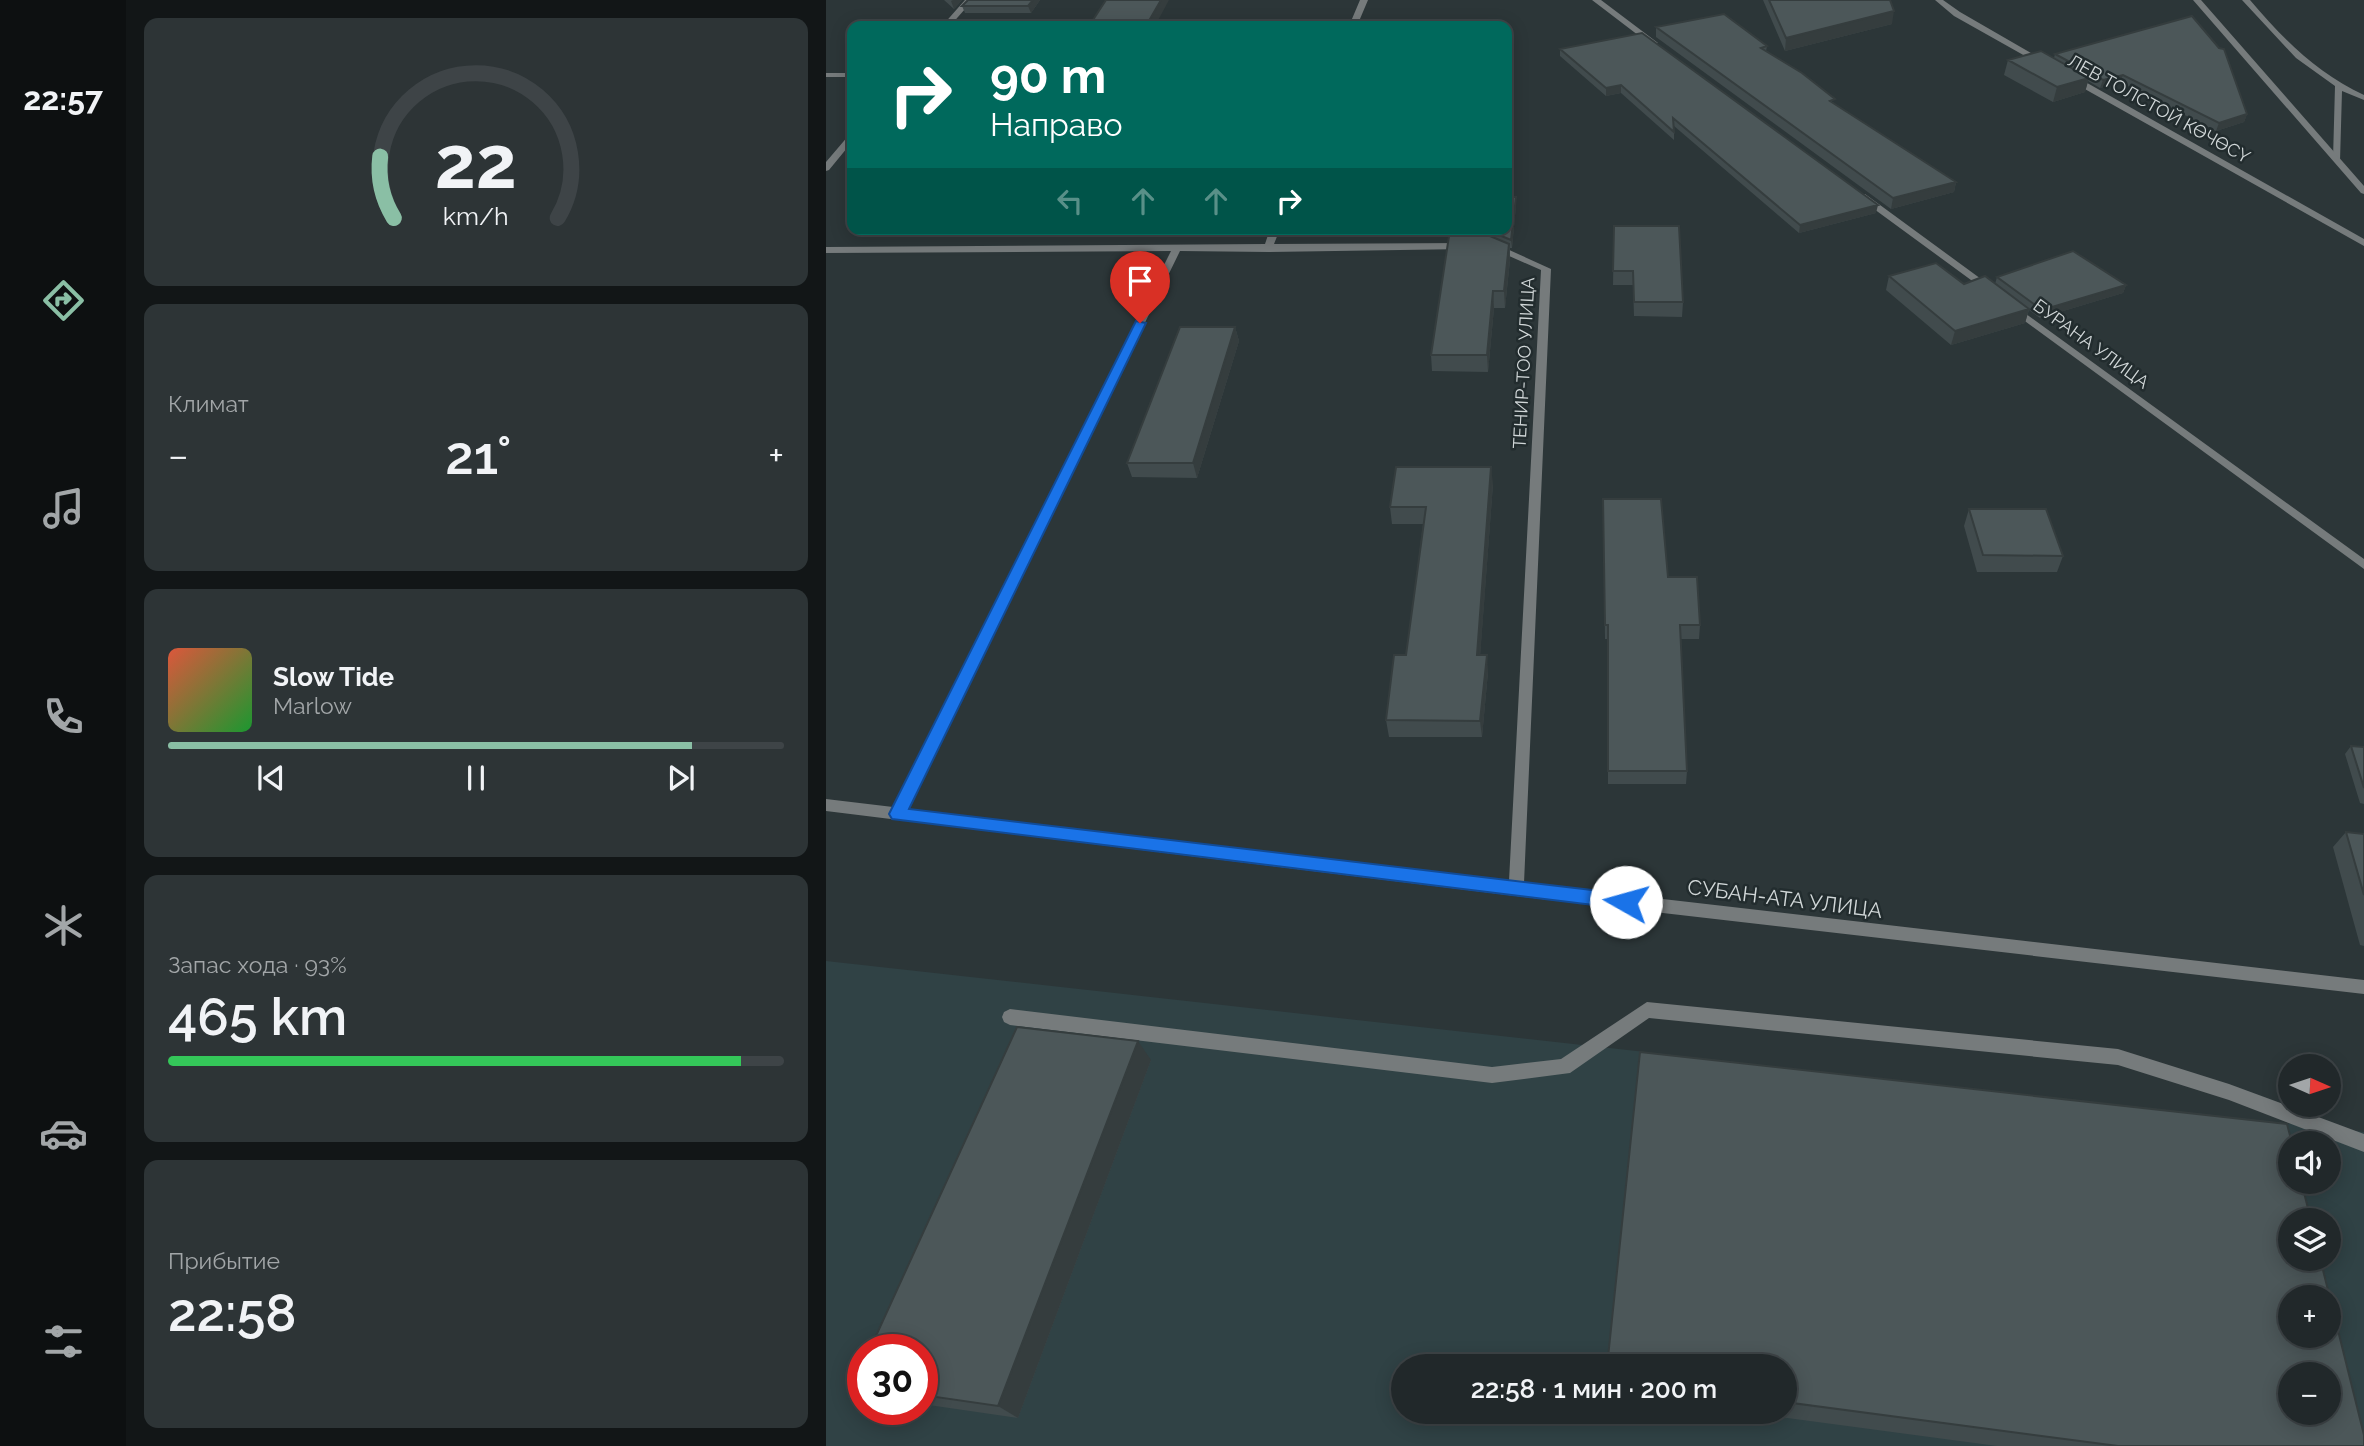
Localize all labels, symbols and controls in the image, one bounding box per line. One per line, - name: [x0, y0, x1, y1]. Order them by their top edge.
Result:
- text: 90 m: [990, 47, 1106, 104]
- icon: right: [875, 49, 966, 140]
- street label: ЛЕВ ТОЛСТОЙ КӨЧӨСҮ: [2064, 50, 2254, 168]
- text: 22:57: [23, 80, 103, 117]
- text: Направо: [990, 106, 1122, 143]
- text: 22: [435, 120, 517, 205]
- icon: left: [1051, 182, 1089, 220]
- icon: ahead: [1124, 182, 1162, 220]
- icon: ahead: [1197, 182, 1235, 220]
- icon: right: [1270, 182, 1308, 220]
- text: km/h: [443, 201, 509, 231]
- pin: [1110, 251, 1170, 323]
- icon: arrive: [1121, 262, 1159, 300]
- icon: directions: [39, 276, 88, 325]
- street label: ТЕНИР-ТОО УЛИЦА: [1509, 277, 1538, 449]
- street label: БУРАНА УЛИЦА: [2029, 295, 2153, 393]
- text: Климат: [168, 390, 249, 417]
- text: 21°: [445, 425, 512, 486]
- text: −: [168, 433, 188, 478]
- text: +: [768, 433, 784, 478]
- icon: music: [39, 484, 88, 533]
- text: Slow Tide: [273, 662, 394, 692]
- icon: phone: [39, 692, 88, 741]
- text: Marlow: [273, 692, 352, 719]
- icon: previous: [252, 759, 290, 797]
- icon: pause: [457, 759, 495, 797]
- icon: next: [662, 759, 700, 797]
- position arrow: [1589, 865, 1663, 939]
- street label: СУБАН-АТА УЛИЦА: [1686, 874, 1884, 923]
- icon: climate: [39, 901, 88, 950]
- text: Запас хода · 93%: [168, 951, 347, 978]
- text: 465 km: [168, 986, 347, 1047]
- north arrow: [2278, 1054, 2342, 1116]
- map controls: [2278, 1054, 2341, 1425]
- icon: car: [39, 1109, 88, 1158]
- button: sound: [2278, 1131, 2341, 1194]
- button: layers: [2278, 1208, 2341, 1271]
- text: Прибытие: [168, 1247, 280, 1274]
- text: 22:58: [168, 1282, 297, 1343]
- button: +: [2278, 1285, 2341, 1348]
- icon: filters: [39, 1317, 88, 1366]
- speed limit sign: 30: [847, 1334, 938, 1425]
- button: −: [2278, 1362, 2341, 1425]
- text: 22:58 · 1 мин · 200 m: [1471, 1374, 1717, 1404]

